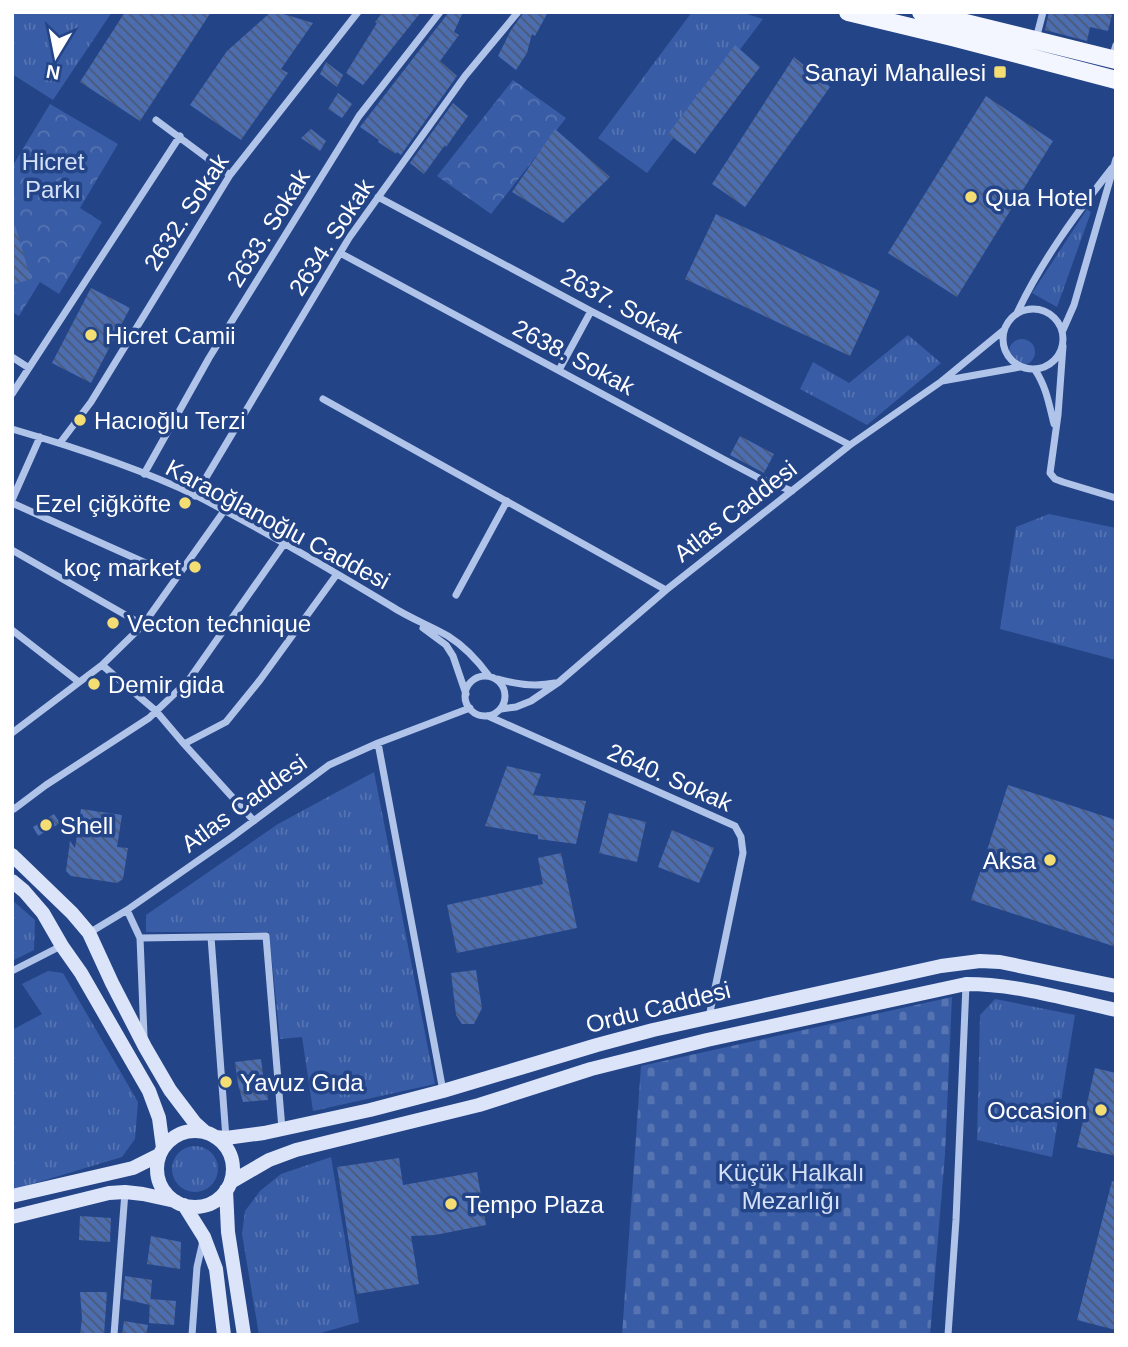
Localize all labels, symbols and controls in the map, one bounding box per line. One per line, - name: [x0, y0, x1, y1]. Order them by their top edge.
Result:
- north arrow: [21, 21, 91, 91]
- place label: Sanayi Mahallesi: [805, 59, 986, 86]
- text: N: [45, 61, 62, 84]
- marker: Sanayi Mahallesi: [992, 64, 1008, 80]
- park label: Hicret Parkı: [22, 148, 85, 203]
- street label: 2632. Sokak: [138, 148, 234, 275]
- street label: 2633. Sokak: [221, 163, 315, 292]
- street label: 2634. Sokak: [283, 173, 379, 300]
- place label: Qua Hotel: [985, 184, 1093, 211]
- marker: Qua Hotel: [963, 189, 979, 205]
- street label: 2637. Sokak: [557, 262, 688, 349]
- street label: 2638. Sokak: [509, 314, 640, 401]
- place label: Hicret Camii: [105, 322, 236, 349]
- marker: Hicret Camii: [83, 327, 99, 343]
- place label: Hacıoğlu Terzi: [94, 407, 246, 434]
- marker: Hacıoğlu Terzi: [72, 412, 88, 428]
- street label: Karaoğlanoğlu Caddesi: [162, 454, 394, 594]
- street label: Atlas Caddesi: [668, 455, 802, 567]
- place label: Ezel çiğköfte: [35, 490, 171, 517]
- marker: Ezel çiğköfte: [177, 495, 193, 511]
- place label: koç market: [64, 554, 181, 581]
- marker: koç market: [187, 559, 203, 575]
- place label: Vecton technique: [127, 610, 311, 637]
- marker: Vecton technique: [105, 615, 121, 631]
- place label: Demir gida: [108, 671, 225, 698]
- marker: Demir gida: [86, 676, 102, 692]
- street label: 2640. Sokak: [604, 738, 737, 817]
- street label: Atlas Caddesi: [176, 749, 312, 857]
- place label: Shell: [60, 812, 113, 839]
- marker: Shell: [38, 817, 54, 833]
- place label: Aksa: [983, 847, 1037, 874]
- marker: Aksa: [1042, 852, 1058, 868]
- street label: Ordu Caddesi: [583, 976, 733, 1038]
- place label: Yavuz Gıda: [240, 1069, 364, 1096]
- marker: Yavuz Gıda: [218, 1074, 234, 1090]
- place label: Occasion: [987, 1097, 1087, 1124]
- marker: Occasion: [1093, 1102, 1109, 1118]
- park label: Küçük Halkalı Mezarlığı: [718, 1159, 864, 1214]
- place label: Tempo Plaza: [465, 1191, 604, 1218]
- marker: Tempo Plaza: [443, 1196, 459, 1212]

